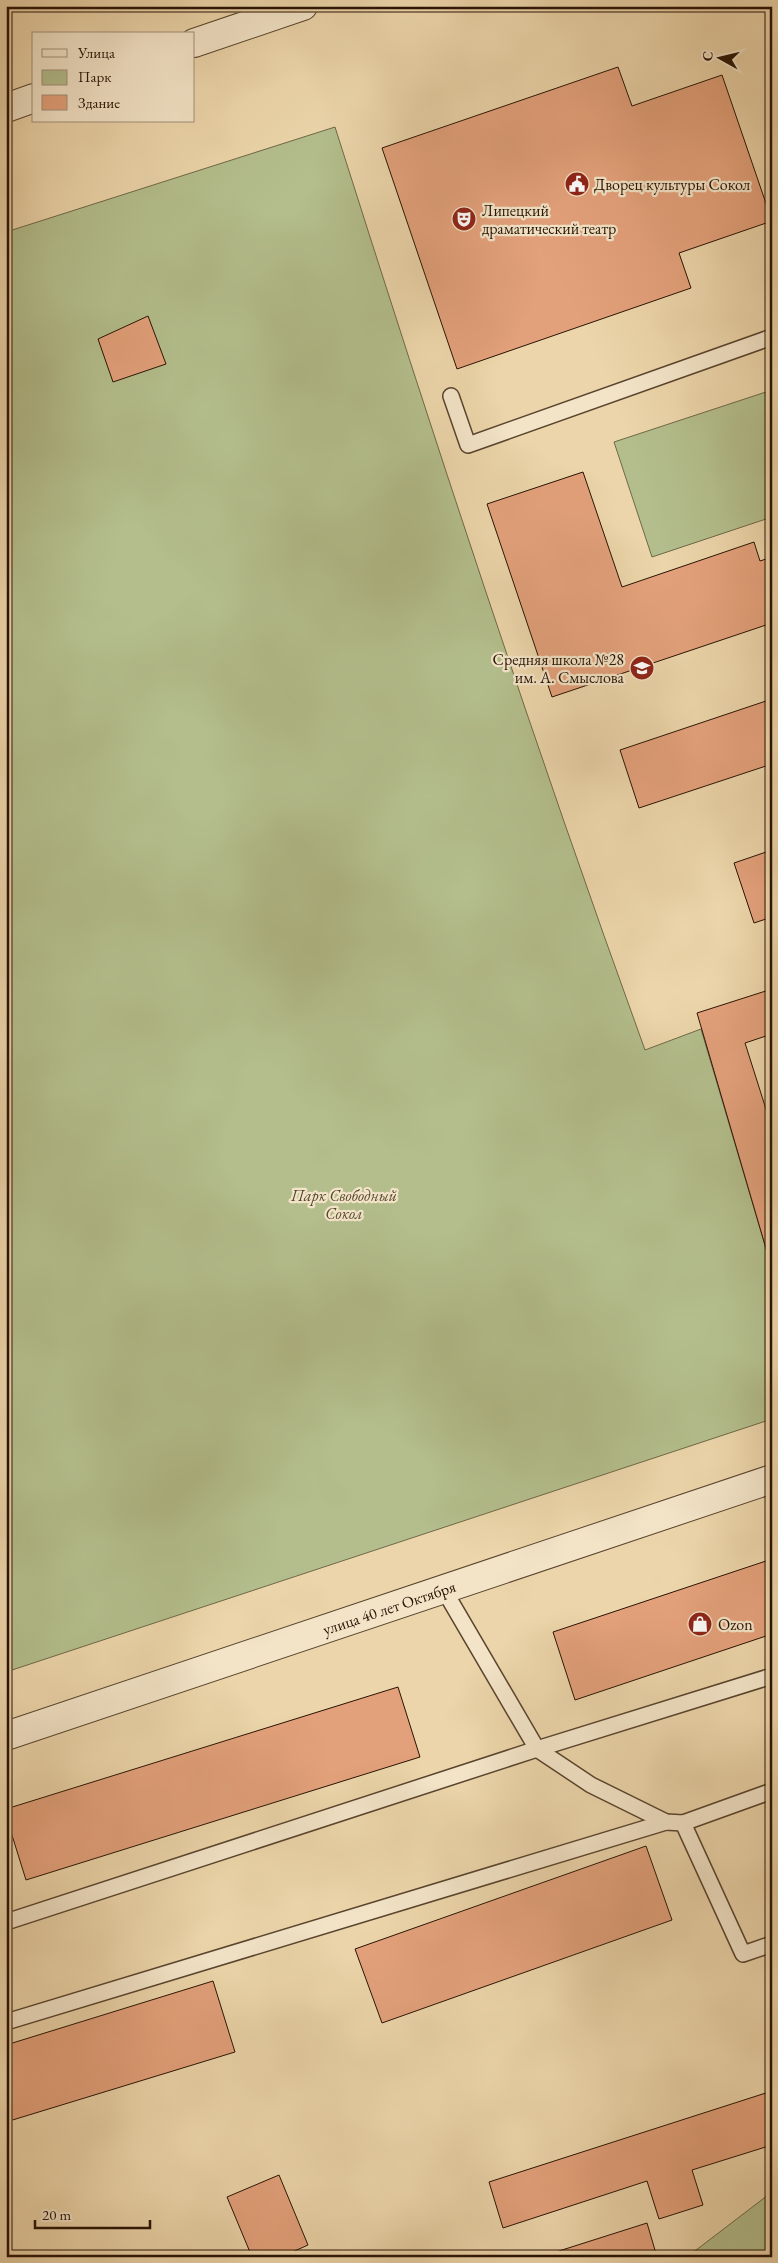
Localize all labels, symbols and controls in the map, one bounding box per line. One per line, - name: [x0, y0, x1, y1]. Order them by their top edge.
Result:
- legend: [32, 32, 195, 122]
- north arrow: [696, 32, 746, 82]
- text: Улица: [77, 43, 115, 62]
- text: С: [698, 50, 717, 62]
- text: Парк: [78, 67, 111, 86]
- text: Здание: [78, 93, 120, 112]
- public building icon: Дворец культуры Сокол: [564, 171, 590, 197]
- place label: Дворец культуры Сокол: [594, 174, 751, 195]
- place label: Липецкий драматический театр: [482, 200, 616, 239]
- theatre icon: Липецкий драматический театр: [451, 206, 477, 232]
- place label: Средняя школа №28 им. А. Смыслова: [493, 649, 625, 688]
- school or university icon: Средняя школа №28 им. А. Смыслова: [629, 655, 655, 681]
- park label: Парк Свободный Сокол: [290, 1185, 397, 1224]
- street label: улица 40 лет Октября: [320, 1576, 458, 1640]
- shop icon: Ozon: [687, 1611, 713, 1637]
- place label: Ozon: [718, 1614, 753, 1635]
- scale bar: [35, 2198, 150, 2230]
- text: 20 m: [42, 2205, 71, 2224]

